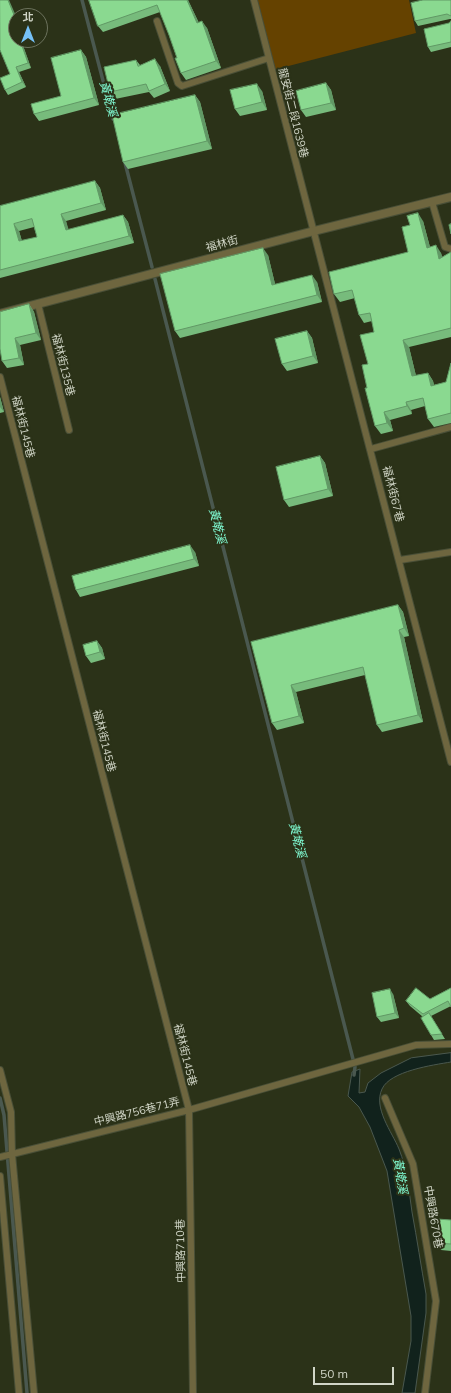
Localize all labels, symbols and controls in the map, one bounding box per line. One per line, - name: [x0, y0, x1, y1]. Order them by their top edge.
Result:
- north arrow: [8, 8, 48, 48]
- text: 北: [23, 10, 34, 24]
- street label: 龍安街二段1639巷: [275, 67, 311, 159]
- water label: 黃墘溪: [96, 80, 120, 118]
- street label: 福林街: [204, 233, 240, 255]
- street label: 福林街135巷: [49, 332, 77, 398]
- street label: 福林街145巷: [9, 394, 37, 460]
- street label: 福林街67巷: [380, 465, 406, 523]
- water label: 黃墘溪: [206, 507, 228, 545]
- street label: 福林街145巷: [90, 708, 118, 774]
- water label: 黃墘溪: [286, 821, 308, 859]
- street label: 福林街145巷: [171, 1022, 199, 1088]
- street label: 中興路756巷71弄: [93, 1095, 181, 1129]
- water label: 黃墘溪: [390, 1157, 410, 1195]
- street label: 中興路670巷: [421, 1184, 445, 1250]
- street label: 中興路710巷: [174, 1219, 188, 1283]
- scale bar: [315, 1359, 396, 1385]
- text: 50 m: [320, 1366, 348, 1381]

